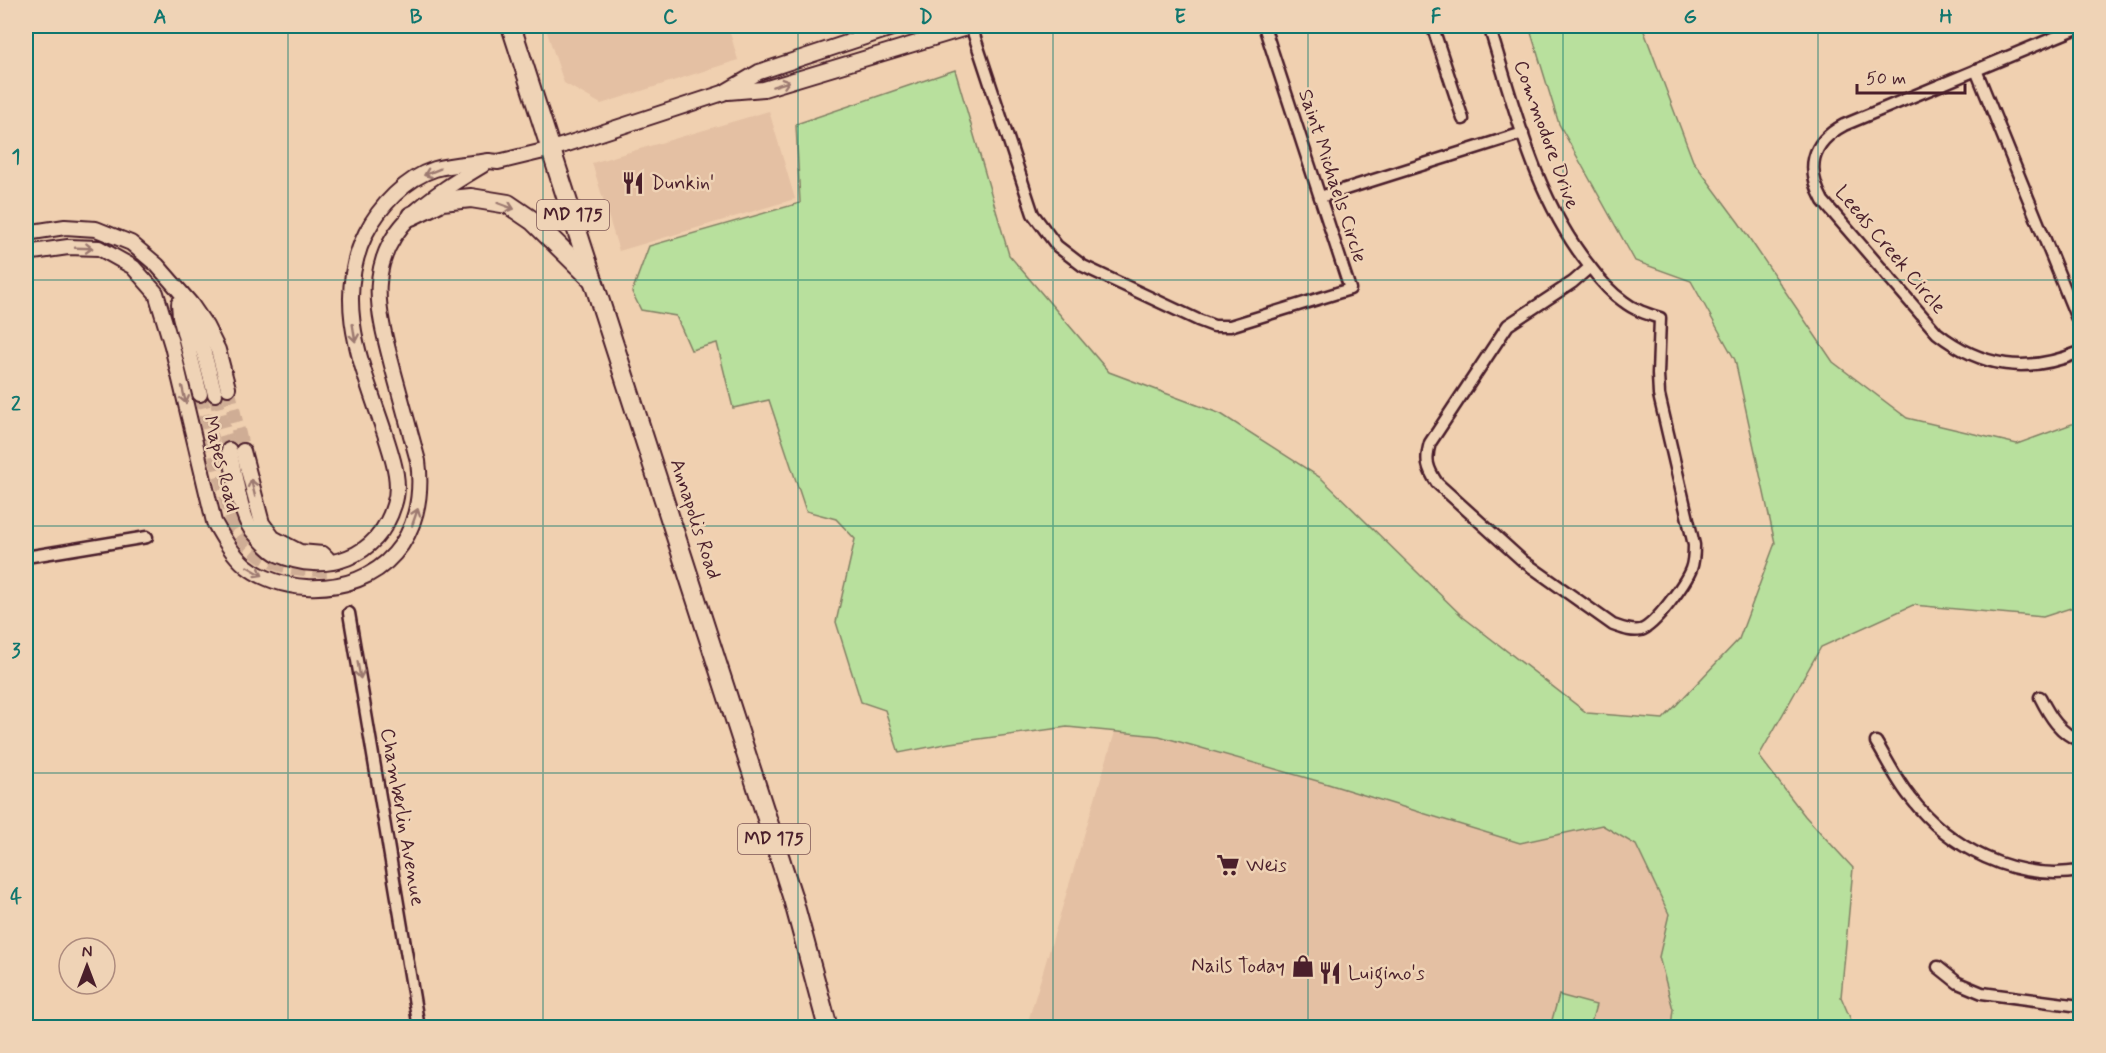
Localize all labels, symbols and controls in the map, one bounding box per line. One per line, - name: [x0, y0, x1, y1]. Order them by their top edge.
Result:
- text: A: [153, 4, 167, 31]
- text: B: [410, 4, 423, 31]
- text: C: [663, 4, 678, 31]
- text: D: [919, 4, 933, 31]
- text: E: [1174, 4, 1186, 31]
- text: F: [1431, 4, 1442, 31]
- text: G: [1683, 4, 1697, 31]
- text: H: [1939, 4, 1953, 31]
- street label: Commodore Drive: [1507, 57, 1585, 213]
- scale bar: [1857, 57, 1965, 95]
- text: 50 m: [1866, 67, 1906, 91]
- one-way arrow: [771, 78, 790, 89]
- street label: Saint Michaels Circle: [1291, 86, 1373, 266]
- text: 1: [12, 144, 20, 171]
- one-way arrow: [423, 167, 441, 178]
- restaurant icon: Dunkin': [620, 170, 646, 196]
- place label: Dunkin': [651, 170, 714, 197]
- street label: Leeds Creek Circle: [1828, 180, 1952, 320]
- road number: MD 175: [537, 200, 609, 230]
- one-way arrow: [497, 201, 515, 212]
- one-way arrow: [73, 242, 93, 254]
- one-way arrow: [348, 323, 359, 342]
- one-way arrow: [178, 386, 190, 405]
- text: 2: [11, 391, 21, 418]
- street label: Mapes Road: [196, 413, 246, 515]
- street label: Annapolis Road: [663, 455, 727, 583]
- one-way arrow: [246, 479, 258, 498]
- one-way arrow: [410, 508, 421, 527]
- one-way arrow: [246, 565, 263, 577]
- text: 3: [11, 638, 21, 665]
- one-way arrow: [354, 660, 365, 680]
- street label: Chamberlin Avenue: [373, 726, 431, 908]
- road number: MD 175: [738, 824, 810, 854]
- supermarket icon: Weis: [1215, 852, 1241, 878]
- place label: Weis: [1246, 852, 1287, 879]
- text: 4: [10, 884, 22, 911]
- north arrow: [57, 936, 117, 996]
- text: N: [82, 942, 92, 963]
- place label: Nails Today: [1191, 953, 1285, 980]
- shop icon: Nails Today: [1290, 953, 1316, 979]
- restaurant icon: Luigino's: [1317, 960, 1343, 986]
- place label: Luigino's: [1348, 960, 1425, 989]

